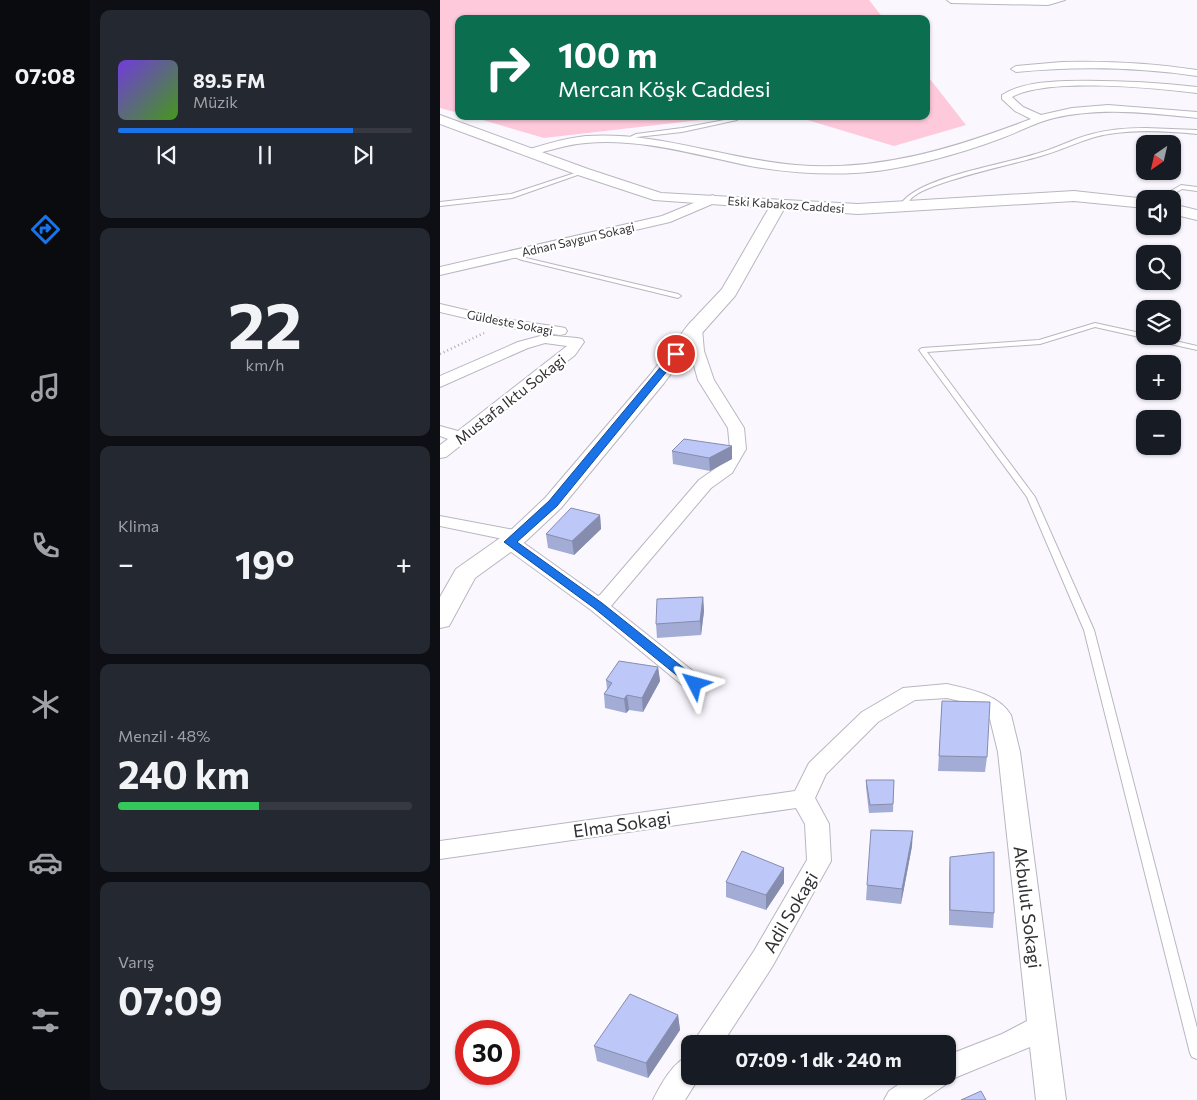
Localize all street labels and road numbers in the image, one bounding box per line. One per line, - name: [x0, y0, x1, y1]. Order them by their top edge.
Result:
- street label: Eski Kabakoz Caddesi: [727, 193, 845, 215]
- street label: Adnan Saygun Sokagi: [520, 219, 636, 259]
- street label: Güldeste Sokagi: [466, 307, 554, 337]
- street label: Mustafa Iktu Sokagi: [451, 350, 569, 448]
- street label: Elma Sokagi: [572, 806, 672, 842]
- street label: Akbulut Sokagi: [1010, 845, 1046, 969]
- street label: Adil Sokagi: [758, 868, 822, 956]

